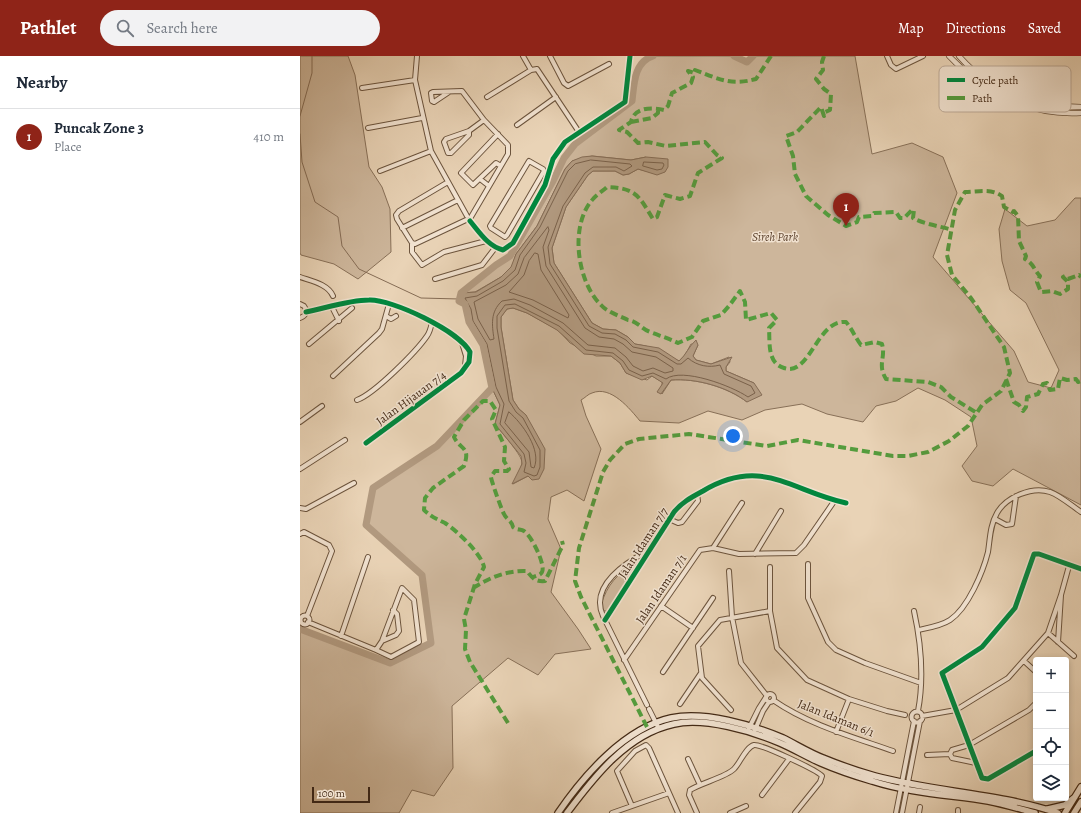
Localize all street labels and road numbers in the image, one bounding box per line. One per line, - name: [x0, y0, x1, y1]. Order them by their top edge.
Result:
- street label: Jalan Hijauan 7/4: [373, 367, 450, 429]
- street label: Jalan Idaman 7/7: [614, 504, 672, 581]
- street label: Jalan Idaman 7/1: [632, 551, 690, 627]
- street label: Jalan Idaman 6/1: [796, 695, 876, 741]

